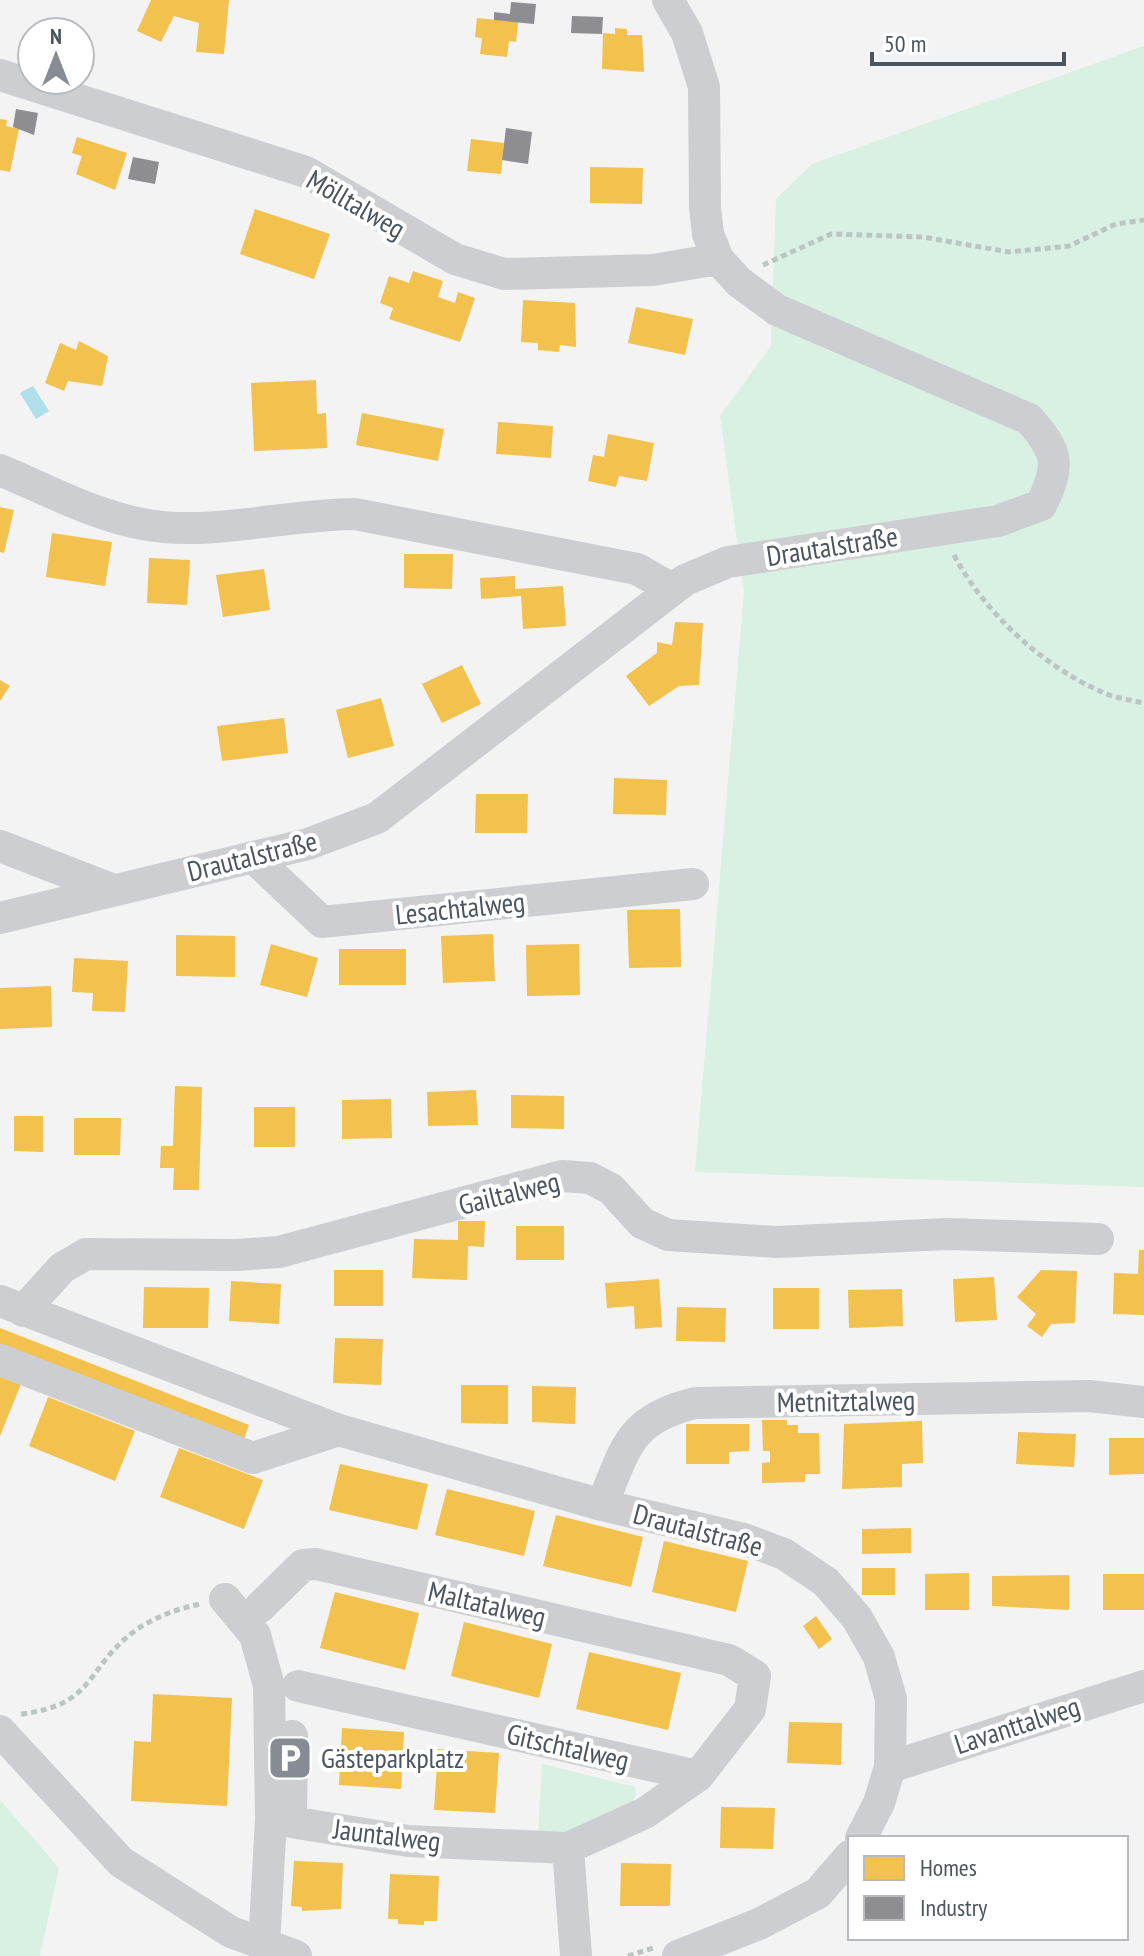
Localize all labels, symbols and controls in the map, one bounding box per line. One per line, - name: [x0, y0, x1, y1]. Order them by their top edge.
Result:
- north arrow: [16, 16, 96, 96]
- scale bar: [872, 16, 1064, 66]
- text: N: [50, 22, 62, 50]
- text: 50 m: [884, 28, 926, 59]
- street label: Mölltalweg: [300, 161, 412, 247]
- street label: Drautalstraße: [764, 517, 900, 574]
- street label: Drautalstraße: [183, 822, 321, 889]
- street label: Lesachtalweg: [393, 882, 527, 933]
- street label: Gailtalweg: [455, 1162, 563, 1223]
- street label: Metnitztalweg: [776, 1381, 915, 1420]
- street label: Drautalstraße: [629, 1495, 767, 1565]
- street label: Maltatalweg: [425, 1572, 550, 1635]
- street label: Lavanttalweg: [949, 1687, 1084, 1762]
- street label: Gitschtalweg: [503, 1714, 633, 1779]
- parking icon: Gästeparkplatz: [266, 1734, 314, 1782]
- place label: Gästeparkplatz: [321, 1739, 464, 1776]
- street label: Jauntalweg: [330, 1809, 443, 1859]
- legend: [848, 1836, 1128, 1940]
- text: Homes: [920, 1852, 977, 1883]
- text: Industry: [920, 1892, 987, 1923]

